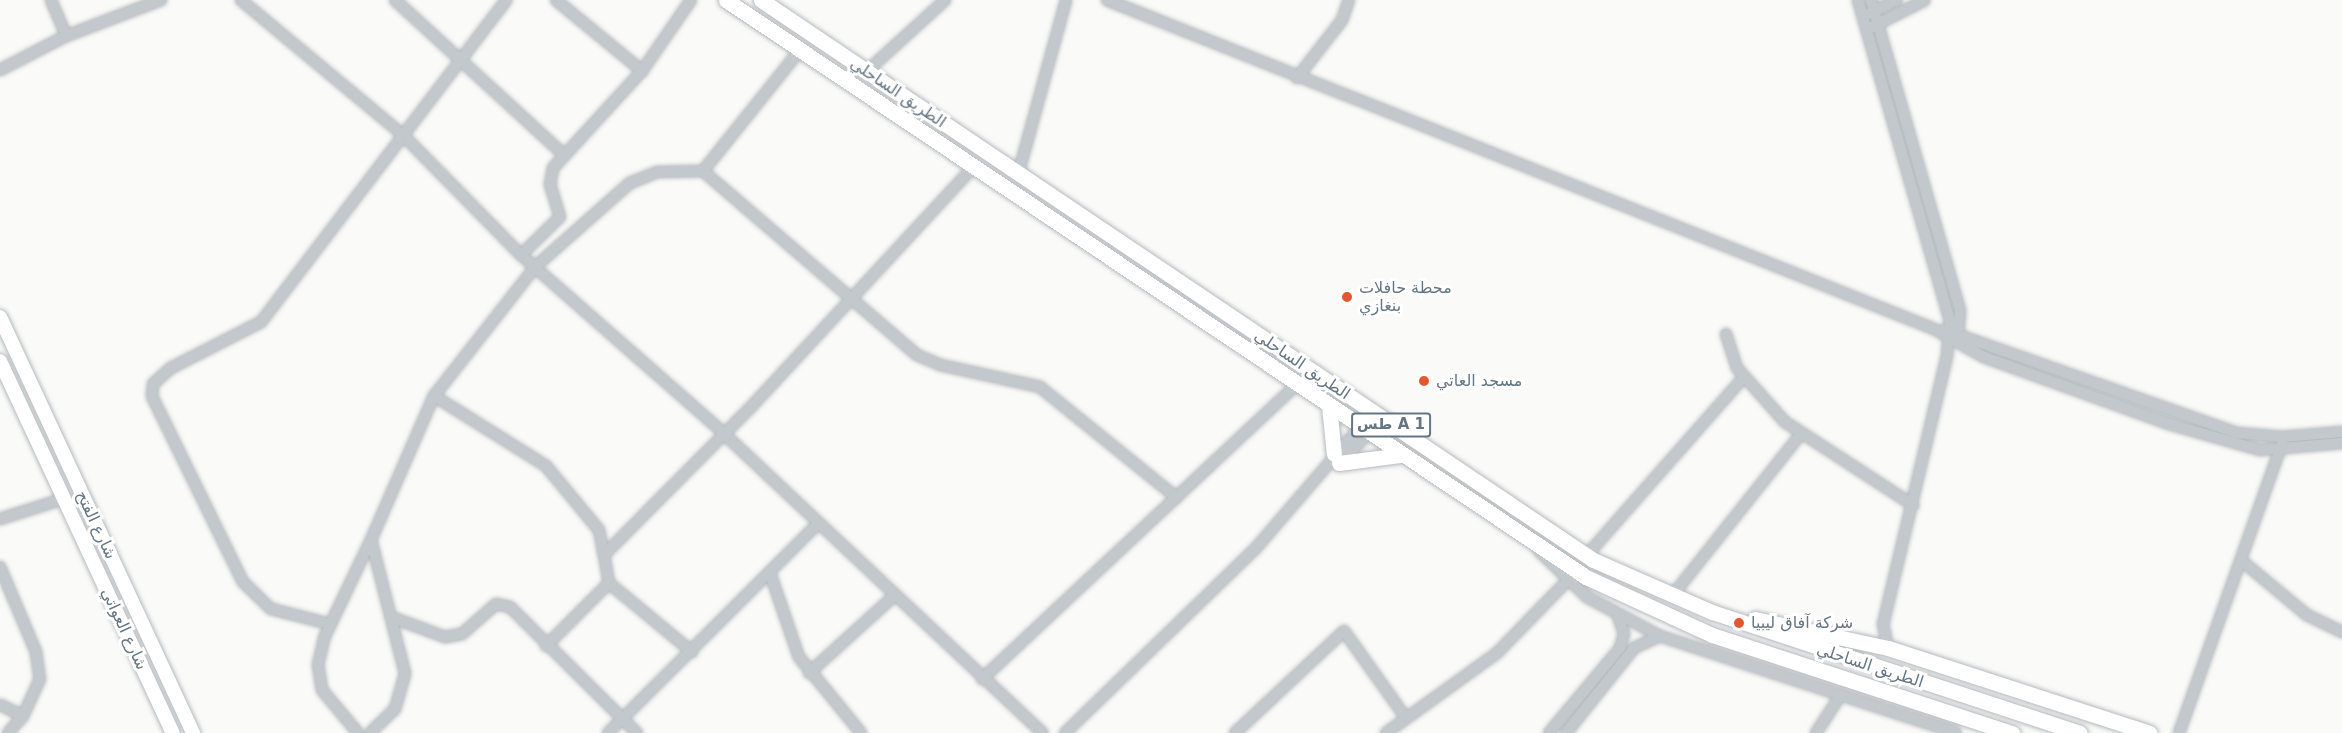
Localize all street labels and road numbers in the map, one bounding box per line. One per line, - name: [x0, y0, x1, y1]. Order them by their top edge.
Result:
- street label: الطريق الساحلي: [847, 54, 949, 132]
- street label: الطريق الساحلي: [1251, 326, 1353, 404]
- road number: طس A 1: [1350, 413, 1432, 437]
- street label: شارع الفتح: [72, 488, 120, 562]
- street label: شارع العواتي: [97, 585, 151, 673]
- street label: الطريق الساحلي: [1814, 640, 1926, 692]

